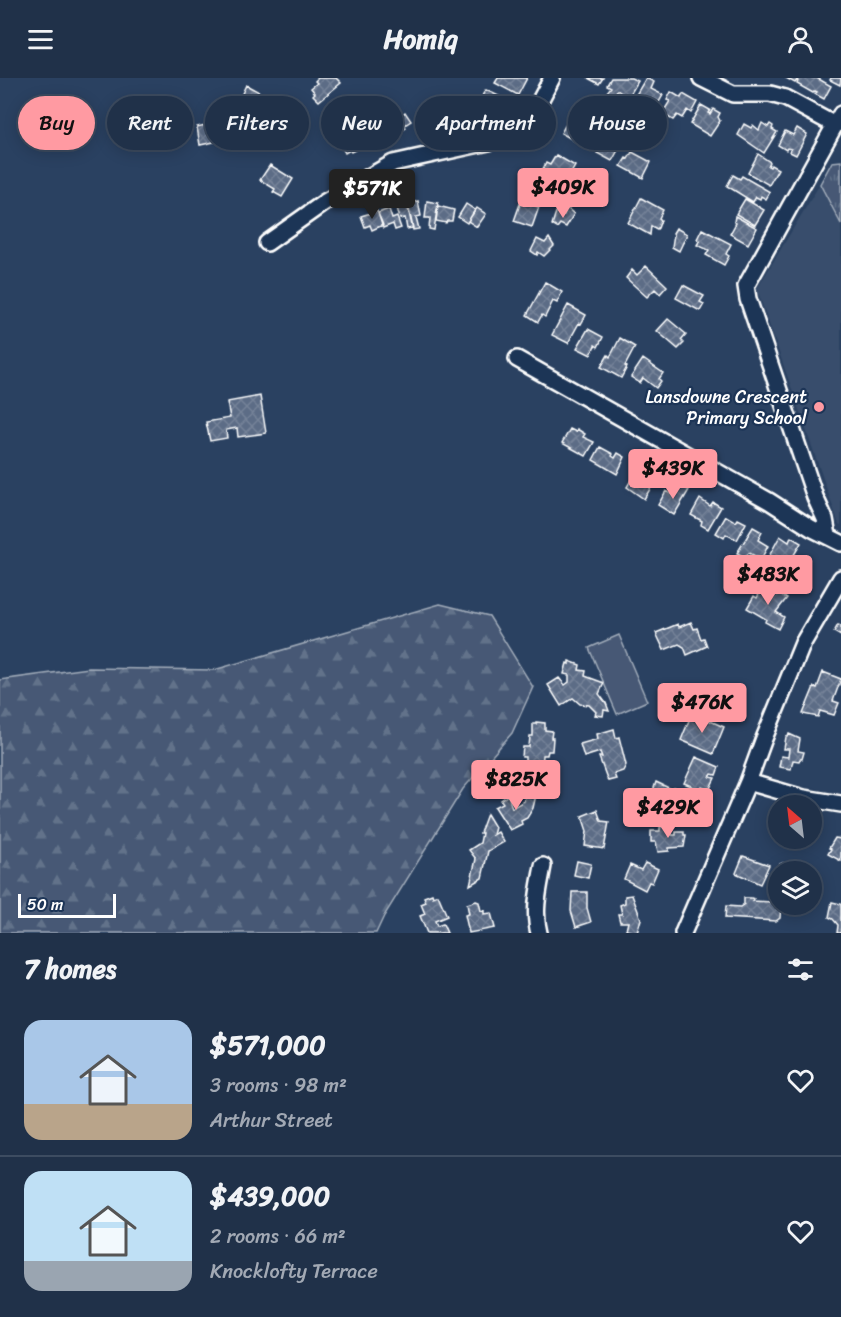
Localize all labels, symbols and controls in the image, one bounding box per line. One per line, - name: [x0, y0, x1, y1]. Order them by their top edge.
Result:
- text: Homiq: [383, 15, 458, 63]
- icon: menu: [24, 23, 57, 56]
- icon: person: [784, 23, 817, 56]
- chip: Buy: [18, 96, 95, 150]
- chip: Rent: [107, 96, 193, 150]
- chip: Filters: [205, 96, 309, 150]
- chip: New: [321, 96, 403, 150]
- chip: Apartment: [415, 96, 556, 150]
- chip: House: [568, 96, 667, 150]
- pin: $409K: [521, 168, 605, 219]
- pin: $571K: [330, 169, 414, 220]
- text: $409K: [531, 170, 595, 205]
- text: $571K: [343, 171, 401, 206]
- place label: Lansdowne Crescent Primary School: [646, 381, 808, 434]
- marker: Lansdowne Crescent Primary School: [812, 400, 826, 414]
- pin: $439K: [631, 449, 715, 500]
- text: $439K: [642, 451, 704, 486]
- pin: $483K: [726, 555, 810, 606]
- text: $483K: [737, 557, 799, 592]
- pin: $476K: [660, 683, 744, 734]
- text: $476K: [672, 685, 732, 720]
- pin: $825K: [474, 760, 558, 811]
- text: $825K: [485, 762, 547, 797]
- pin: $429K: [626, 788, 710, 839]
- text: $429K: [637, 790, 699, 825]
- north arrow: [768, 795, 822, 849]
- map controls: [768, 795, 822, 915]
- button: layers: [768, 861, 822, 915]
- text: 50 m: [27, 890, 63, 919]
- scale bar: [18, 891, 116, 918]
- text: 7 homes: [24, 946, 116, 992]
- icon: filters: [784, 953, 817, 986]
- text: $571,000: [210, 1022, 326, 1068]
- icon: home: [72, 1044, 144, 1116]
- icon: heart: [784, 1064, 817, 1097]
- text: 3 rooms · 98 m²: [210, 1068, 347, 1103]
- text: Arthur Street: [210, 1103, 333, 1138]
- text: $439,000: [210, 1173, 330, 1219]
- icon: home: [72, 1195, 144, 1267]
- icon: heart: [784, 1215, 817, 1248]
- text: 2 rooms · 66 m²: [210, 1219, 346, 1254]
- text: Knocklofty Terrace: [210, 1254, 378, 1289]

